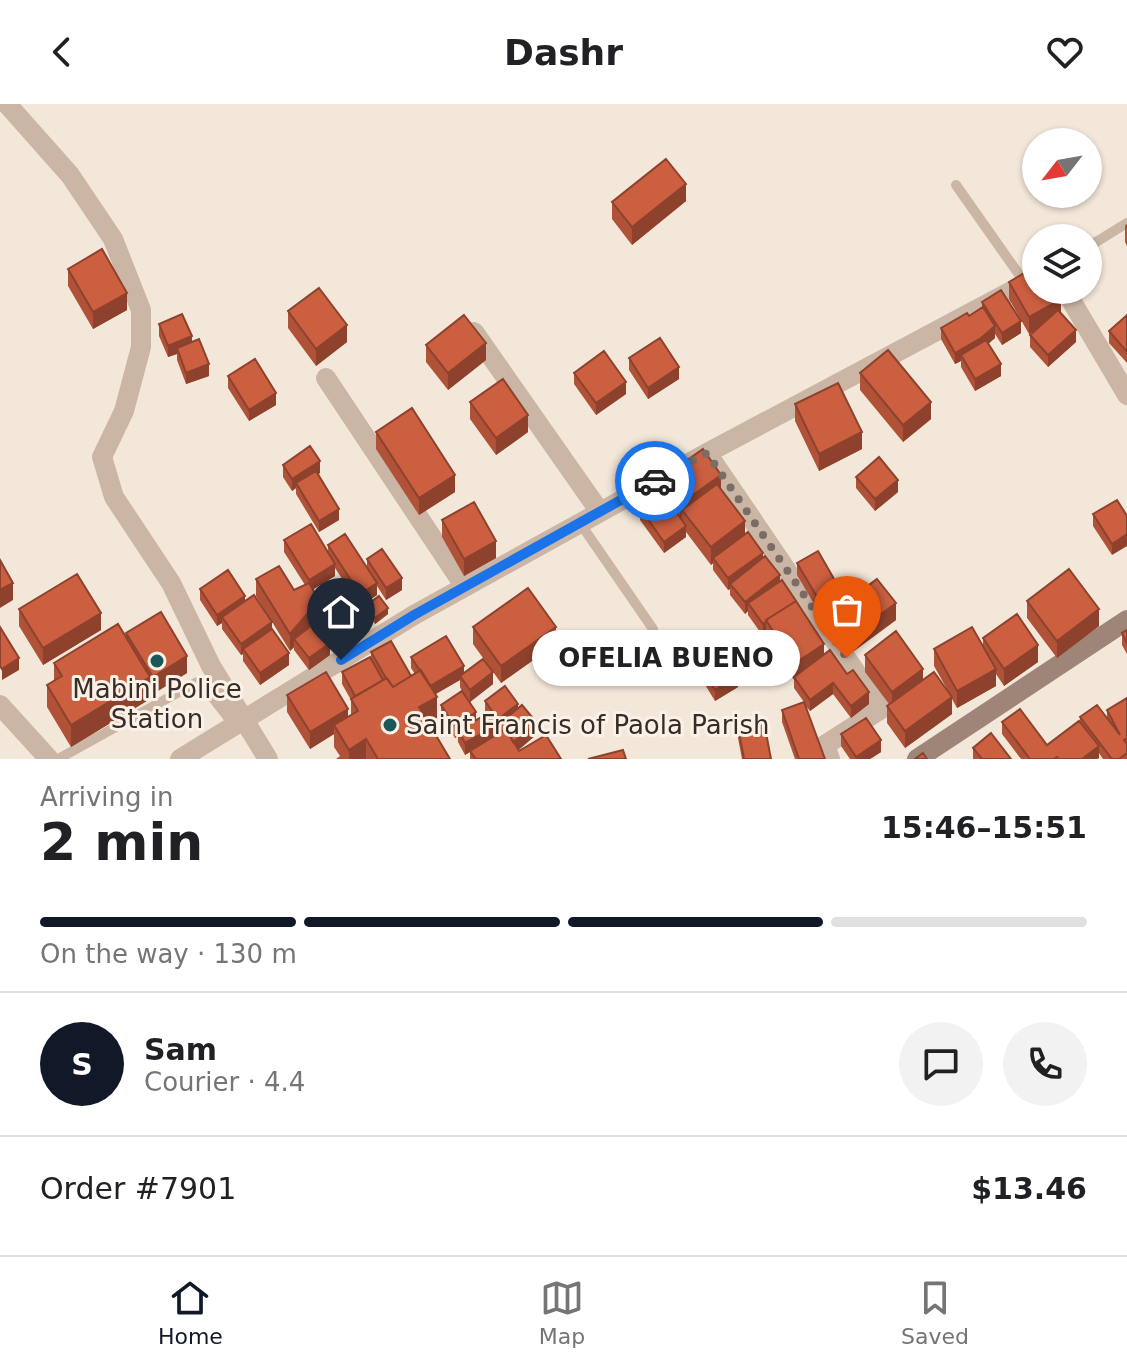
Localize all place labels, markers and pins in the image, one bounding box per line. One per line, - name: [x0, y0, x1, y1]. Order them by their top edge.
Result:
- pin: [813, 576, 881, 658]
- pin: [307, 578, 375, 660]
- callout: OFELIA BUENO: [531, 630, 799, 686]
- marker: Mabini Police Station: [148, 652, 166, 670]
- place label: Mabini Police Station: [72, 674, 242, 734]
- place label: Saint Francis of Paola Parish: [406, 710, 770, 740]
- marker: Saint Francis of Paola Parish: [381, 716, 399, 734]

